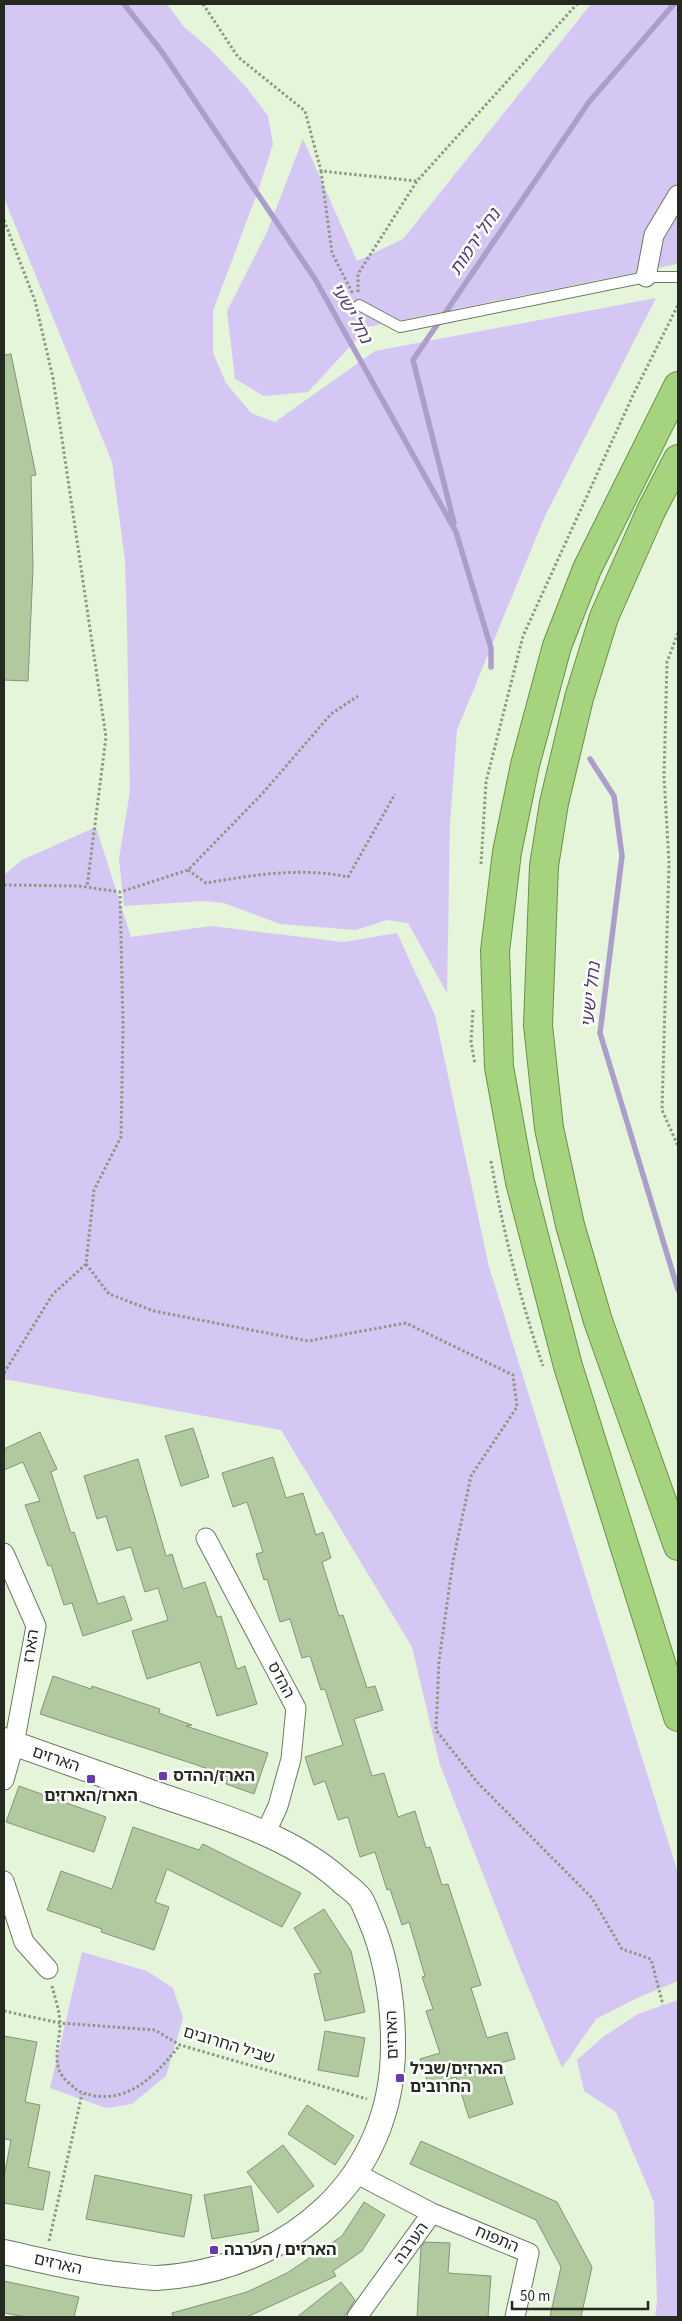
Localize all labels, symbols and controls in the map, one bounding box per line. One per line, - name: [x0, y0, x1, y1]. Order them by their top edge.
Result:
- water label: נחל ירמות: [444, 203, 507, 280]
- water label: נחל ישעי: [324, 278, 379, 349]
- water label: נחל ישעי: [575, 960, 607, 1029]
- street label: הארז: [18, 1628, 44, 1664]
- street label: ההדס: [262, 1658, 300, 1702]
- street label: הארזים: [29, 1741, 83, 1777]
- place label: הארז/ההדס: [173, 1765, 255, 1787]
- marker: הארז/ההדס: [157, 1770, 169, 1782]
- marker: הארז/הארזים: [85, 1773, 97, 1785]
- place label: הארז/הארזים: [44, 1785, 138, 1807]
- street label: הארזים: [380, 2010, 404, 2060]
- street label: שביל החרובים: [180, 2021, 278, 2069]
- place label: הארזים/שביל החרובים: [410, 2058, 503, 2098]
- marker: הארזים/שביל החרובים: [394, 2072, 406, 2084]
- street label: הערבה: [388, 2218, 434, 2268]
- street label: התפוח: [472, 2220, 522, 2258]
- place label: הארזים / הערבה: [224, 2239, 337, 2261]
- marker: הארזים / הערבה: [208, 2244, 220, 2256]
- street label: הארזים: [32, 2248, 84, 2280]
- scale bar: [512, 2278, 648, 2310]
- text: 50 m: [520, 2286, 550, 2307]

